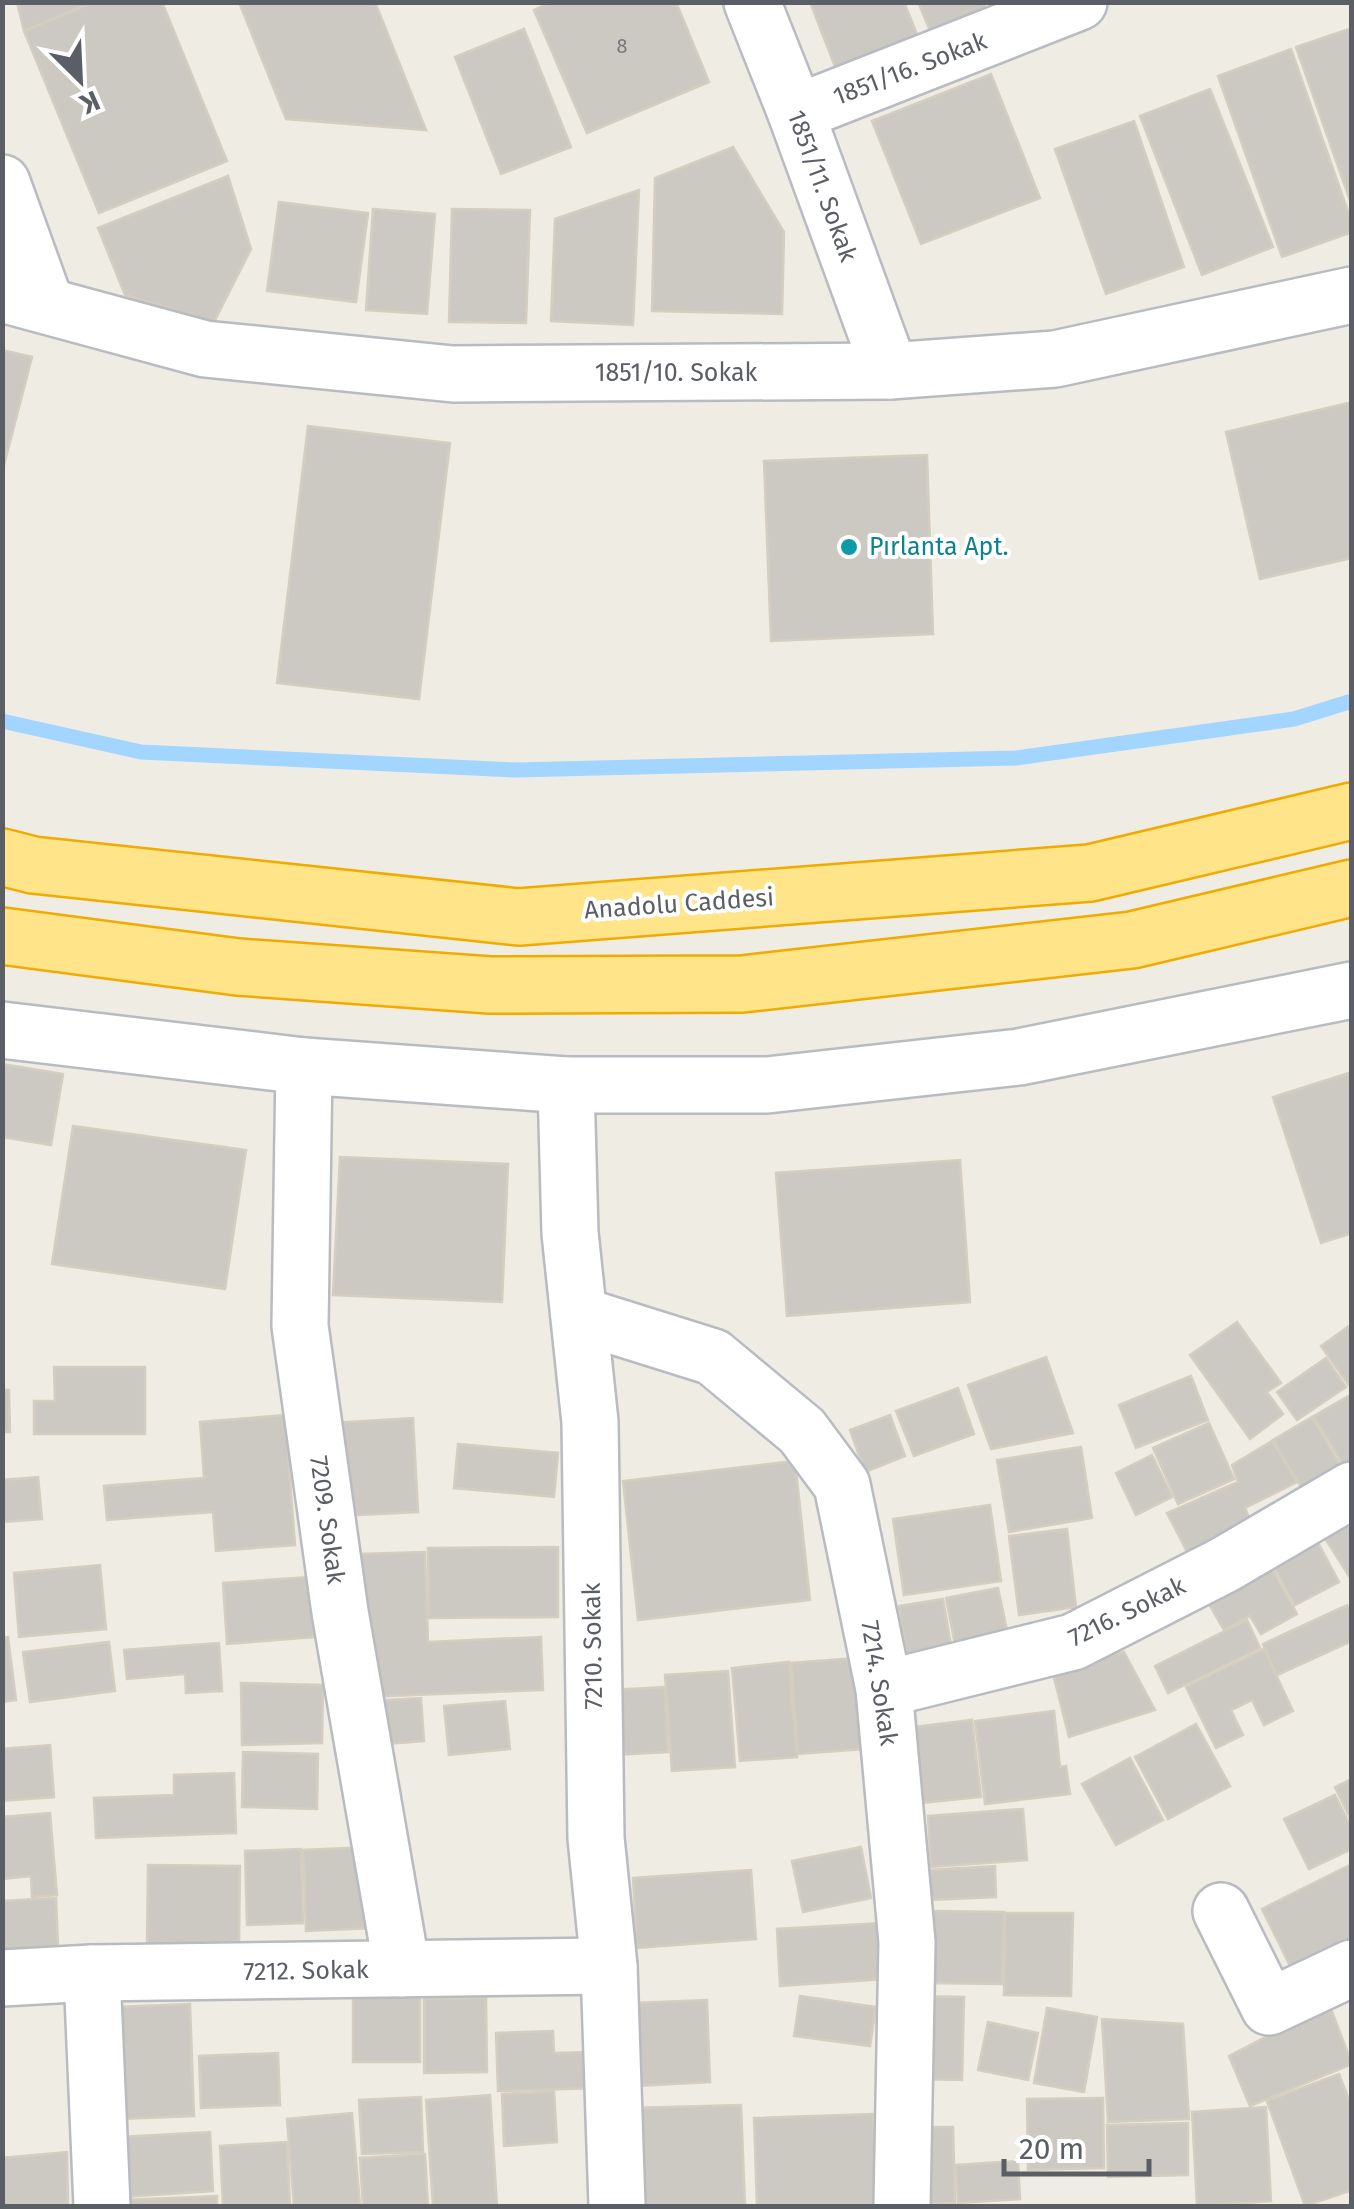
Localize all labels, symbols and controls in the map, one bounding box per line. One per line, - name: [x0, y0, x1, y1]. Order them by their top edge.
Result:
- street label: 1851/16. Sokak: [829, 26, 991, 112]
- north arrow: [30, 30, 130, 130]
- house number: 8: [616, 34, 628, 58]
- text: K: [74, 84, 105, 122]
- street label: 1851/11. Sokak: [781, 106, 863, 266]
- street label: 1851/10. Sokak: [595, 358, 758, 388]
- place label: Pırlanta Apt.: [869, 532, 1009, 562]
- marker: Pırlanta Apt.: [838, 536, 860, 558]
- street label: Anadolu Caddesi: [583, 882, 775, 926]
- street label: 7209. Sokak: [303, 1454, 351, 1586]
- street label: 7216. Sokak: [1064, 1571, 1191, 1653]
- street label: 7210. Sokak: [577, 1582, 609, 1710]
- street label: 7214. Sokak: [854, 1618, 904, 1748]
- street label: 7212. Sokak: [243, 1955, 369, 1987]
- scale bar: [1004, 2114, 1149, 2176]
- text: 20 m: [1019, 2131, 1084, 2167]

